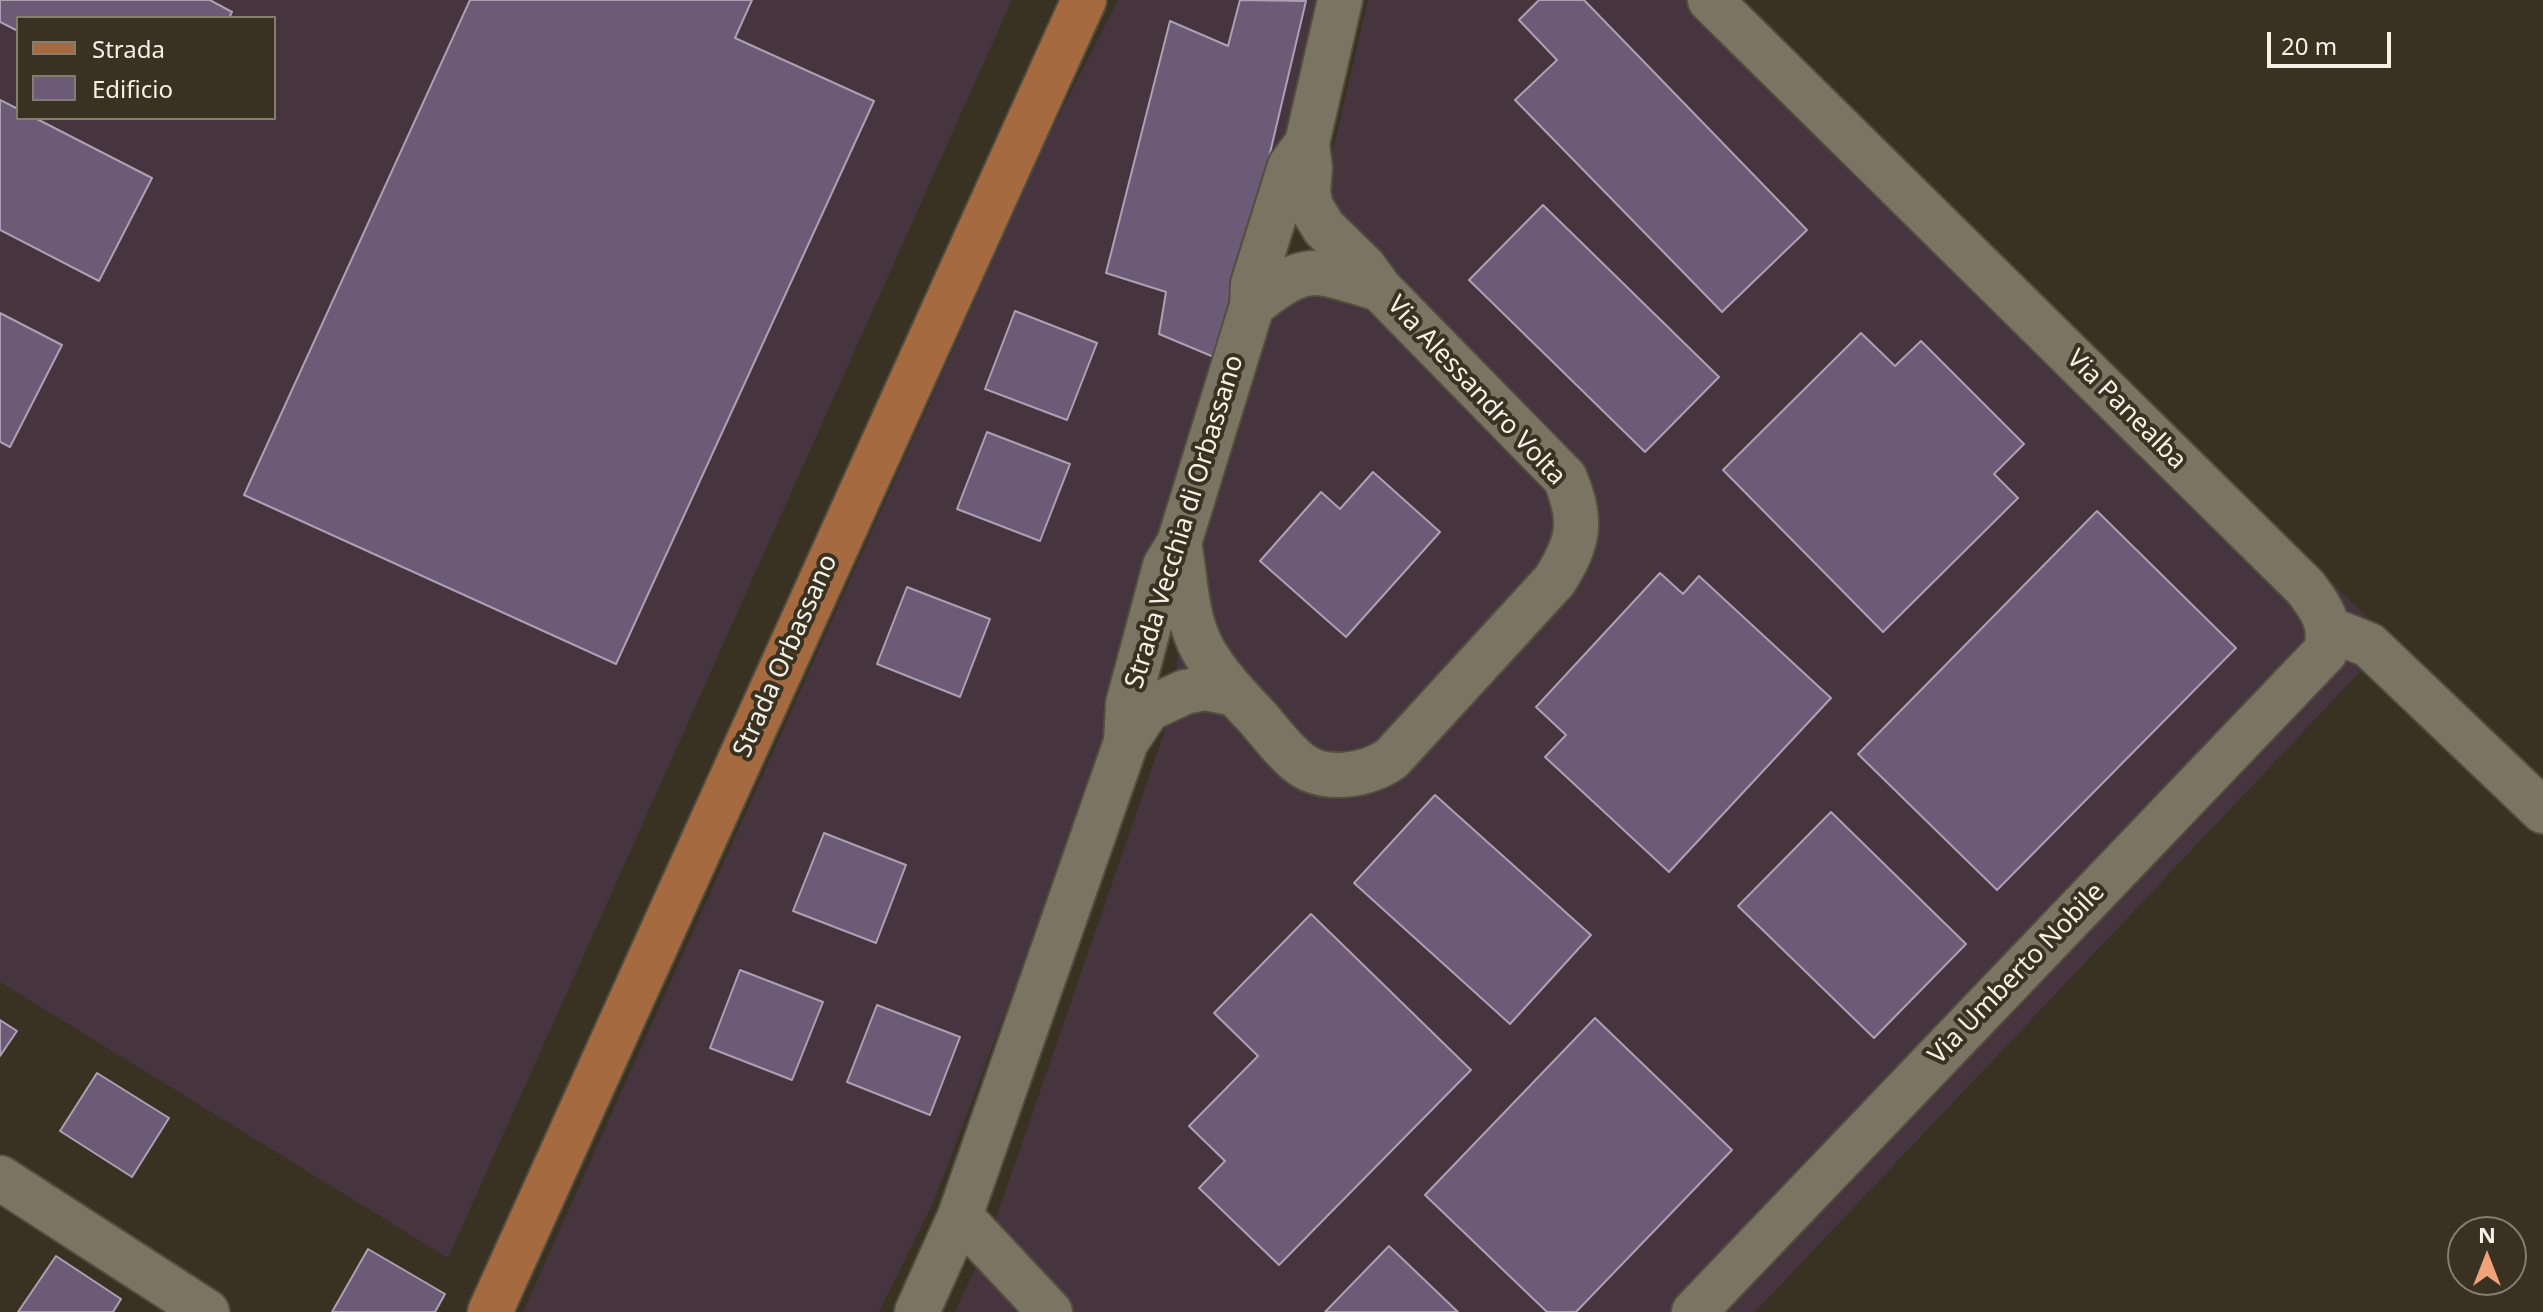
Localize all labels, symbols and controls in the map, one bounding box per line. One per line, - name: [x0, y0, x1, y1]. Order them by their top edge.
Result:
- legend: [16, 16, 276, 120]
- scale bar: [2271, 16, 2395, 66]
- text: 20 m: [2281, 29, 2337, 62]
- text: Strada: [92, 32, 165, 65]
- text: Edificio: [92, 72, 173, 105]
- street label: Via Alessandro Volta: [1380, 290, 1572, 492]
- street label: Via Panealba: [2060, 344, 2192, 476]
- street label: Strada Vecchia di Orbassano: [1119, 352, 1251, 692]
- street label: Strada Orbassano: [727, 550, 845, 762]
- street label: Via Umberto Nobile: [1922, 877, 2112, 1071]
- north arrow: [2447, 1216, 2527, 1296]
- text: N: [2478, 1219, 2496, 1249]

